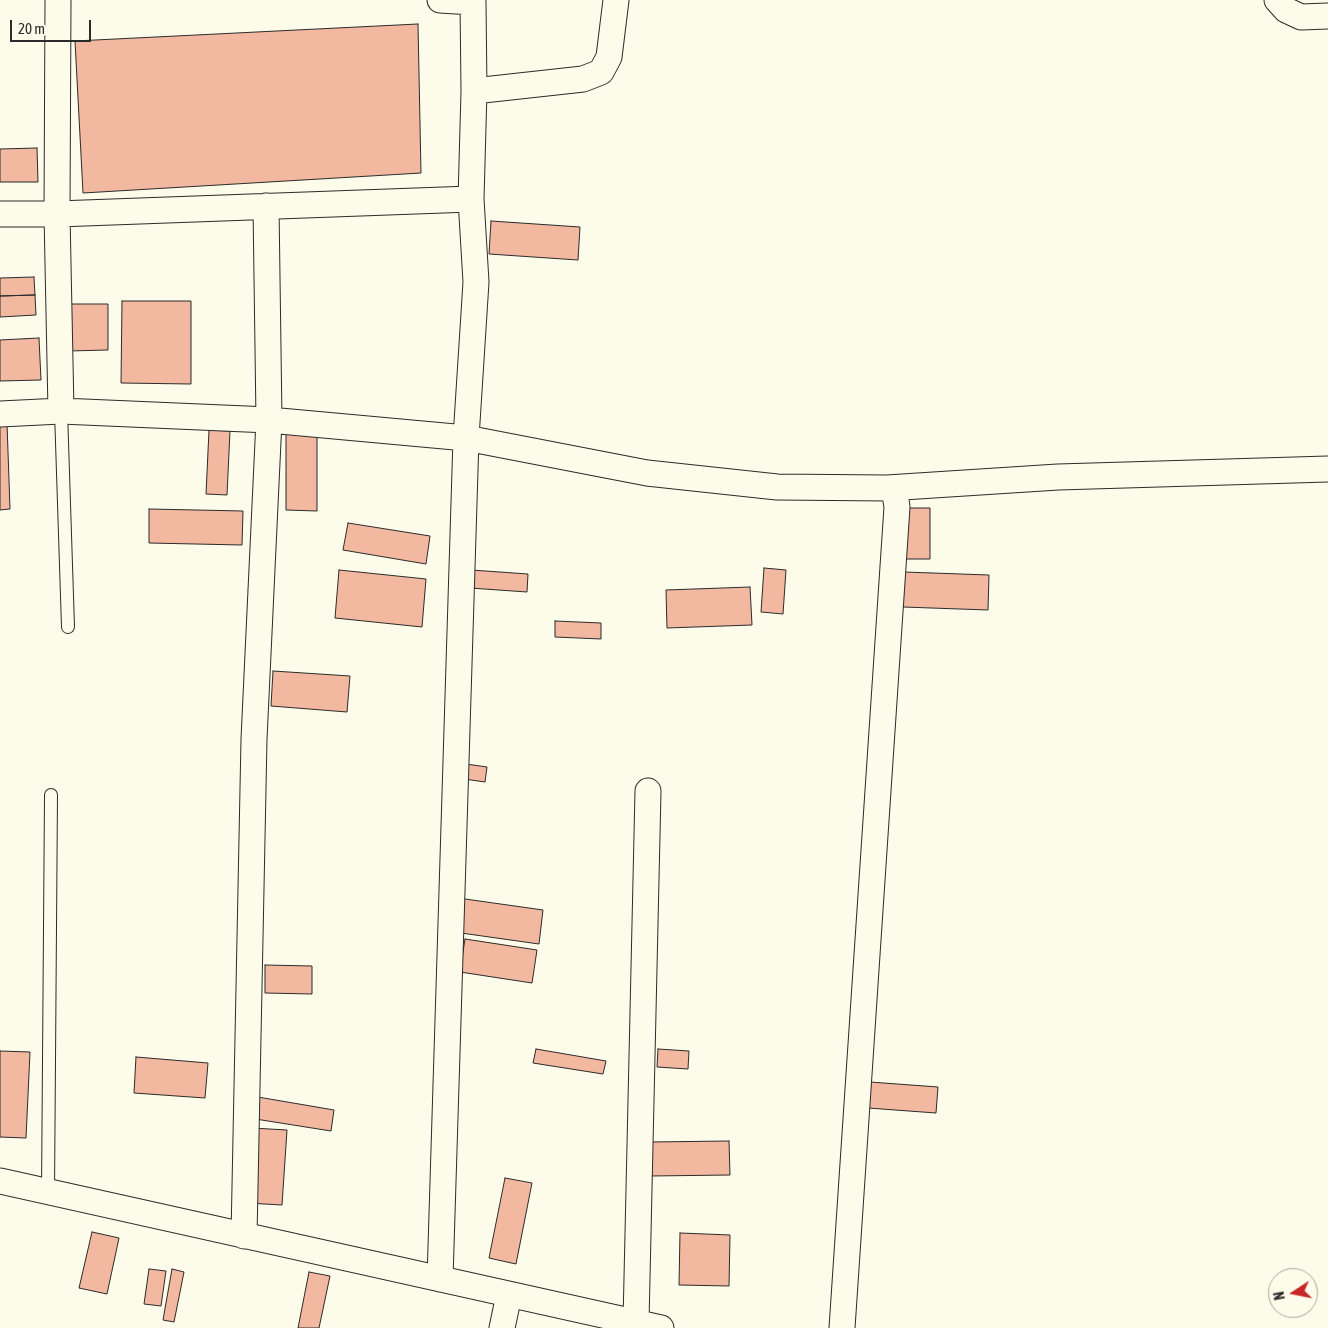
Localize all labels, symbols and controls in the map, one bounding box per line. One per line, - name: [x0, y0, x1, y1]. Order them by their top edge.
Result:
- scale bar: [12, 10, 94, 42]
- text: 20 m: [18, 20, 45, 37]
- north arrow: [1268, 1268, 1318, 1318]
- text: N: [1271, 1290, 1288, 1301]

